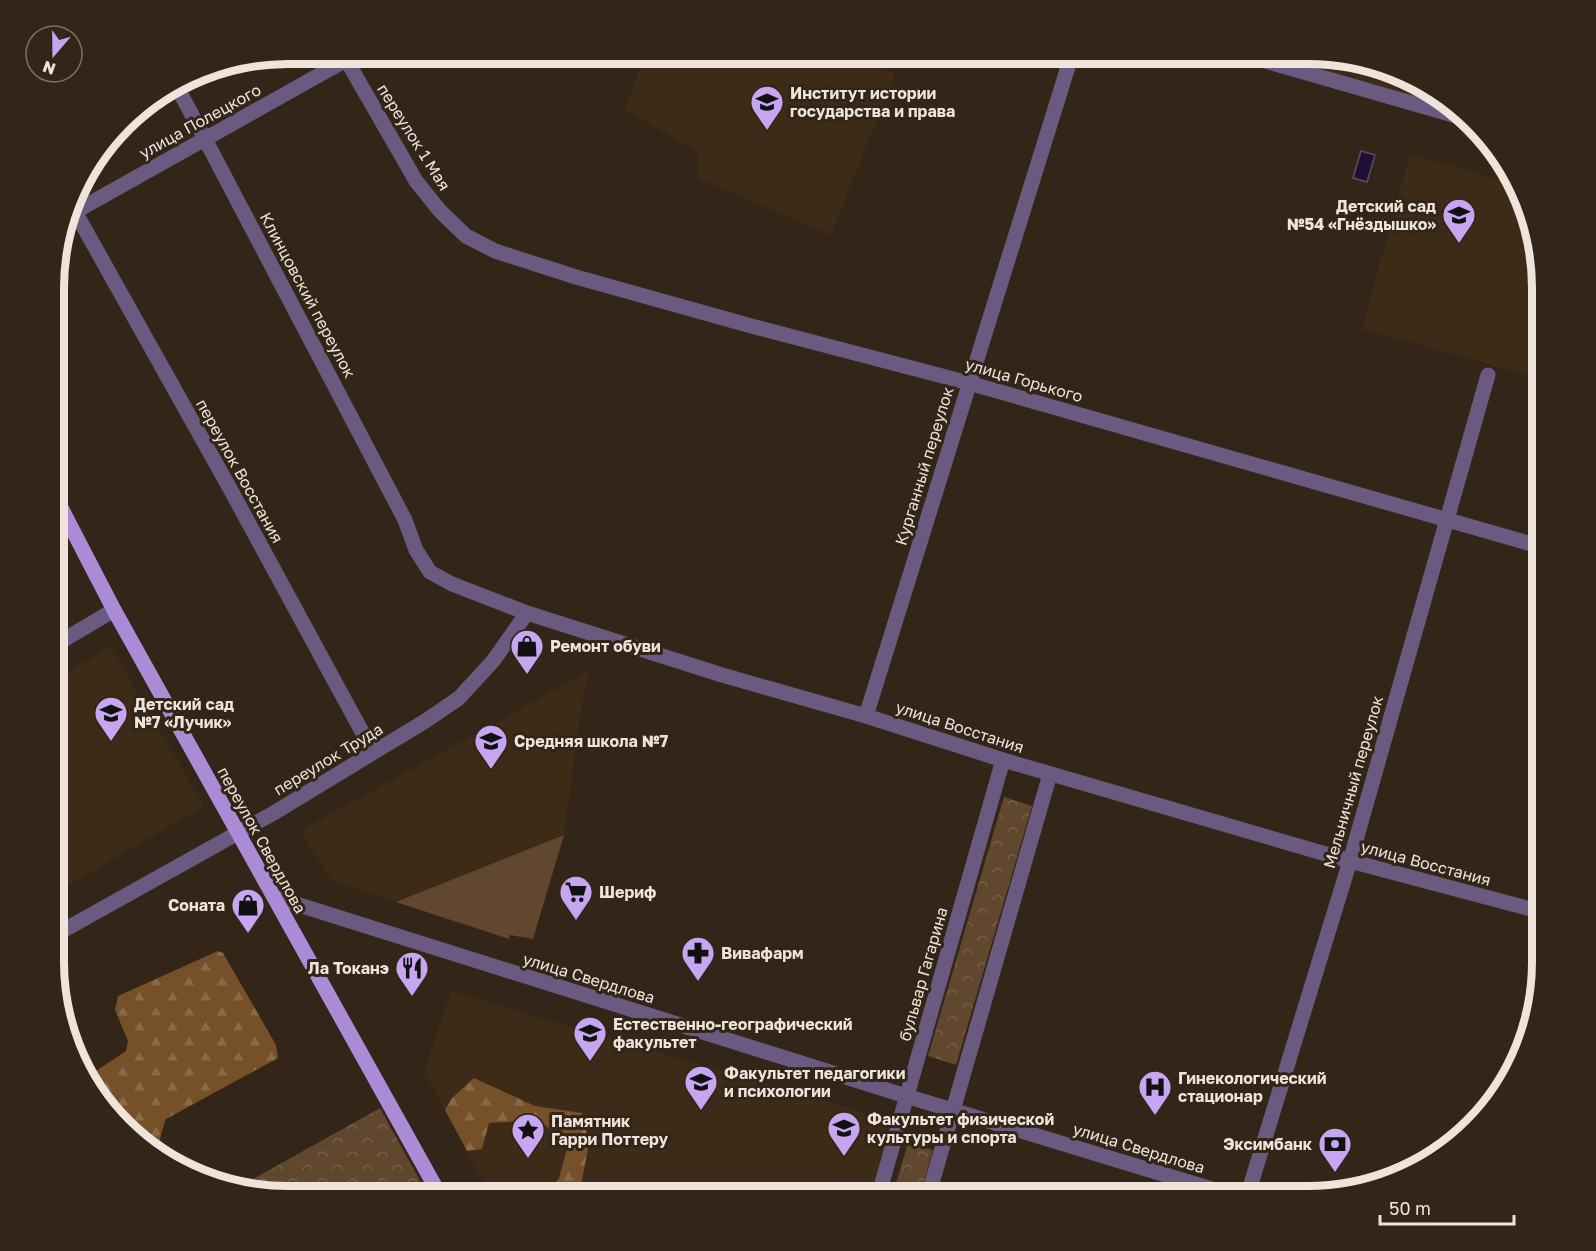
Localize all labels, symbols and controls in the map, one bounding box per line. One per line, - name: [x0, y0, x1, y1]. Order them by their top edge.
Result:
- north arrow: [24, 24, 84, 84]
- text: N: [40, 57, 58, 80]
- street label: улица Полецкого: [136, 79, 264, 163]
- street label: переулок 1 Мая: [373, 80, 455, 194]
- place label: Институт истории государства и права: [790, 83, 955, 121]
- school or university icon: Институт истории государства и права: [749, 84, 785, 131]
- place label: Детский сад №54 «Гнёздышко»: [1287, 196, 1436, 234]
- school or university icon: Детский сад №54 «Гнёздышко»: [1441, 197, 1477, 244]
- street label: Клинцовский переулок: [256, 209, 360, 381]
- street label: улица Горького: [963, 354, 1085, 406]
- street label: Курганный переулок: [890, 384, 958, 548]
- street label: переулок Восстания: [192, 396, 288, 546]
- shop icon: Ремонт обуви: [509, 628, 545, 675]
- place label: Ремонт обуви: [550, 636, 661, 656]
- street label: Мельничный переулок: [1319, 693, 1387, 871]
- place label: Детский сад №7 «Лучик»: [134, 694, 234, 732]
- school or university icon: Детский сад №7 «Лучик»: [93, 695, 129, 742]
- street label: улица Восстания: [893, 697, 1027, 757]
- street label: переулок Труда: [270, 719, 386, 799]
- school or university icon: Средняя школа №7: [473, 723, 509, 770]
- place label: Средняя школа №7: [514, 731, 668, 751]
- street label: переулок Свердлова: [213, 763, 311, 917]
- street label: улица Восстания: [1359, 836, 1493, 890]
- supermarket icon: Шериф: [558, 874, 594, 921]
- place label: Шериф: [599, 882, 656, 902]
- shop icon: Соната: [230, 887, 266, 934]
- place label: Соната: [168, 895, 225, 915]
- street label: бульвар Гагарина: [894, 905, 952, 1043]
- pharmacy icon: Вивафарм: [680, 935, 716, 982]
- place label: Вивафарм: [721, 943, 804, 963]
- street label: улица Свердлова: [521, 948, 657, 1008]
- restaurant icon: Ла Токанэ: [394, 950, 430, 997]
- place label: Ла Токанэ: [308, 958, 389, 978]
- place label: Естественно-географический факультет: [613, 1014, 853, 1052]
- school or university icon: Естественно-географический факультет: [572, 1015, 608, 1062]
- place label: Факультет педагогики и психологии: [724, 1063, 906, 1101]
- school or university icon: Факультет педагогики и психологии: [683, 1064, 719, 1111]
- place label: Гинекологический стационар: [1178, 1068, 1327, 1106]
- hospital icon: Гинекологический стационар: [1137, 1069, 1173, 1116]
- place label: Факультет физической культуры и спорта: [867, 1109, 1054, 1147]
- school or university icon: Факультет физической культуры и спорта: [826, 1110, 862, 1157]
- place label: Памятник Гарри Поттеру: [551, 1111, 669, 1149]
- place icon: Памятник Гарри Поттеру: [510, 1112, 546, 1159]
- street label: улица Свердлова: [1071, 1118, 1207, 1178]
- bank icon: Эксимбанк: [1317, 1126, 1353, 1173]
- place label: Эксимбанк: [1223, 1134, 1313, 1154]
- scale bar: [1380, 1188, 1514, 1226]
- text: 50 m: [1389, 1197, 1431, 1219]

